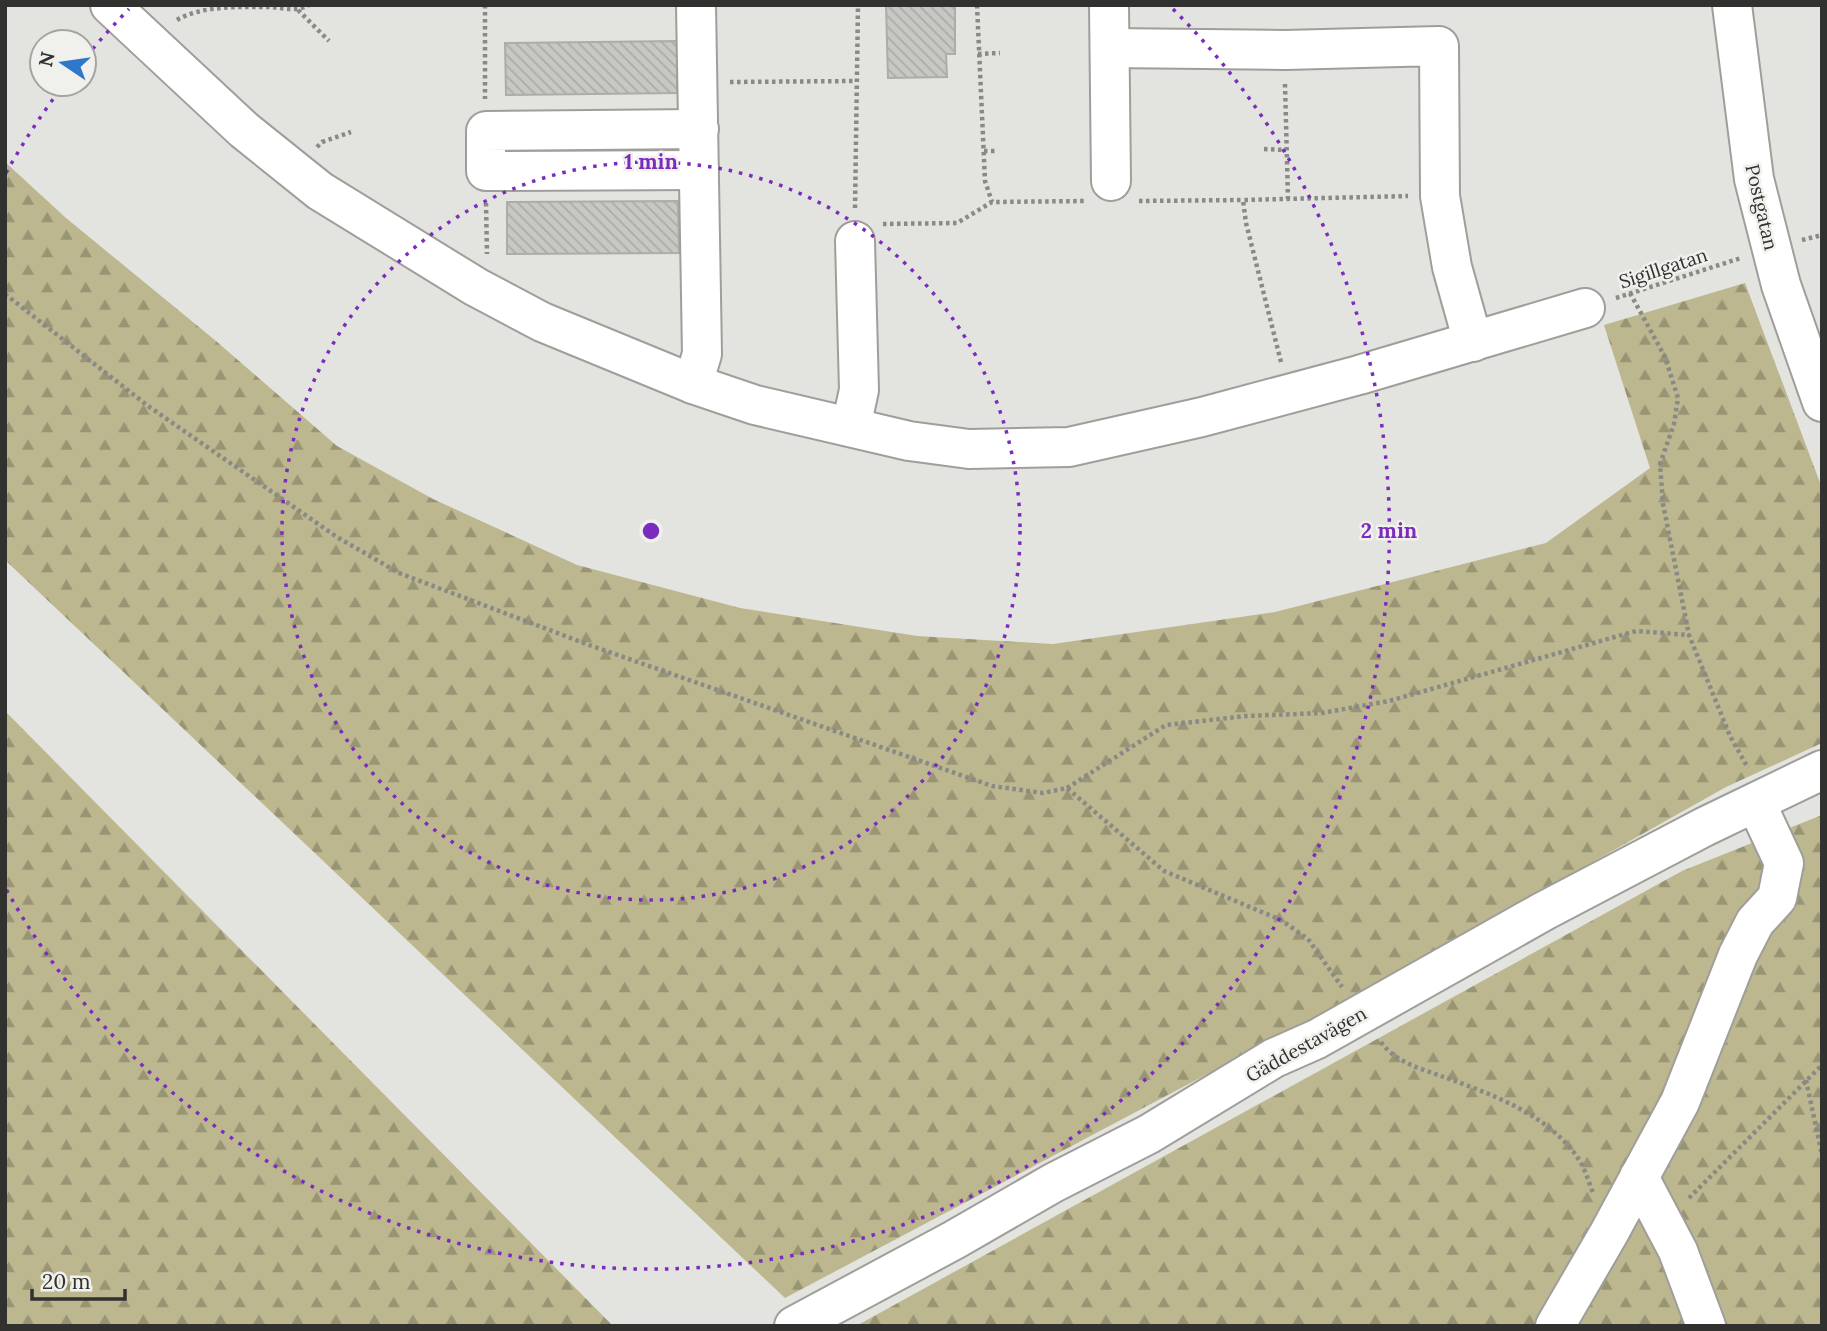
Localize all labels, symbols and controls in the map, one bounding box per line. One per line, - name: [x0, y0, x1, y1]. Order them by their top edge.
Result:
- north arrow: [28, 28, 98, 98]
- text: N: [33, 49, 60, 69]
- text: 1 min: [624, 148, 678, 175]
- street label: Postgatan: [1740, 162, 1784, 252]
- street label: Sigillgatan: [1616, 242, 1710, 294]
- text: 2 min: [1361, 517, 1417, 544]
- centre of rings: [639, 519, 663, 543]
- street label: Gäddestavägen: [1241, 1001, 1371, 1087]
- scale bar: [32, 1258, 124, 1302]
- text: 20 m: [42, 1268, 91, 1295]

